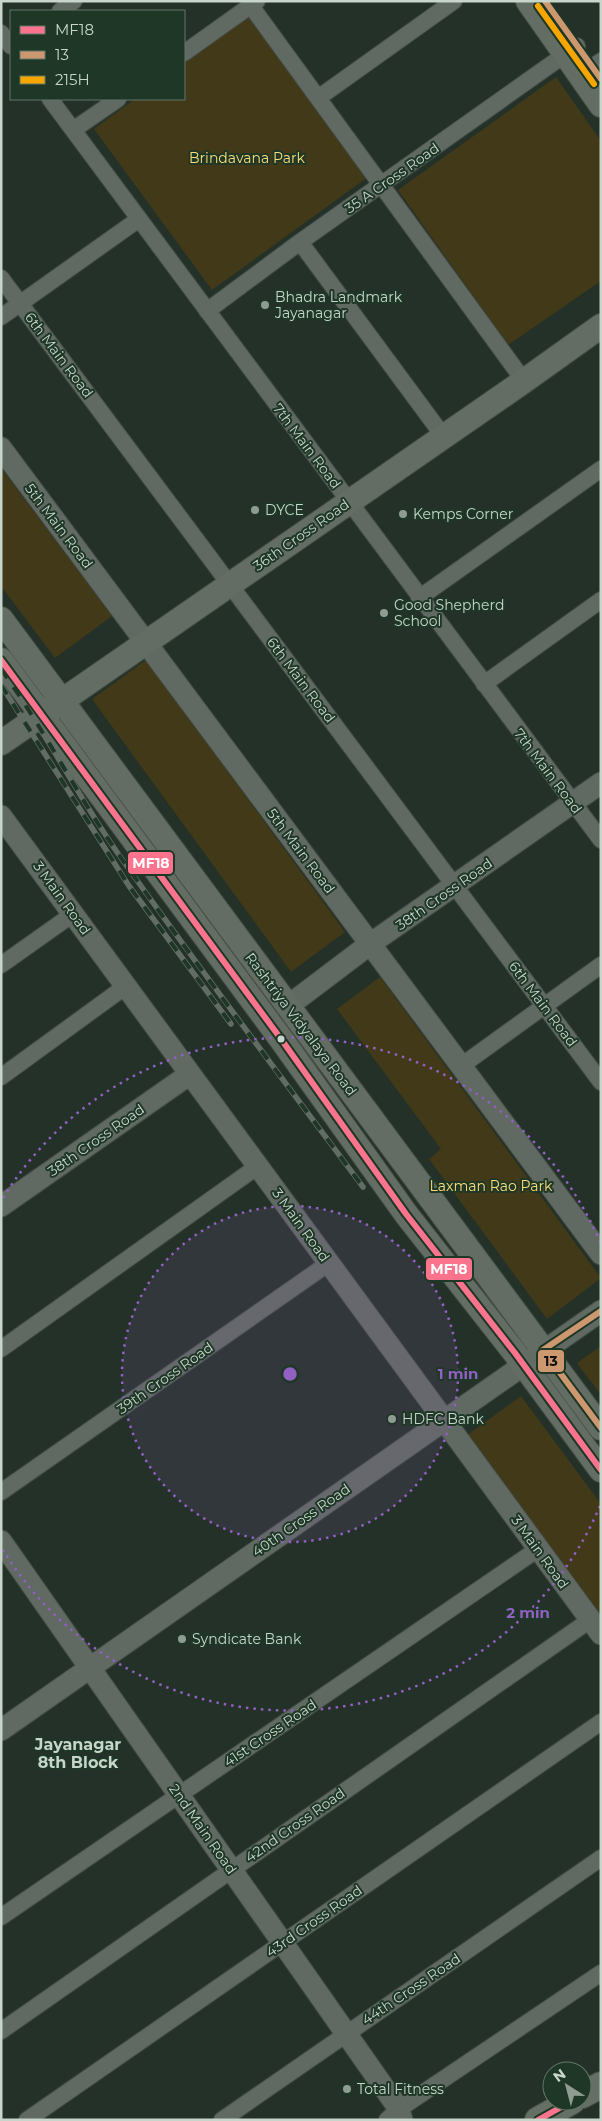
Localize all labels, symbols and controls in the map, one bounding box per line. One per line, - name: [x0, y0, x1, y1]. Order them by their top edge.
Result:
- legend: [10, 10, 185, 100]
- text: MF18: [55, 20, 94, 39]
- text: 13: [55, 45, 69, 64]
- text: 215H: [55, 70, 90, 89]
- street label: 35 A Cross Road: [341, 139, 443, 217]
- park label: Brindavana Park: [189, 149, 306, 167]
- place label: Bhadra Landmark Jayanagar: [274, 288, 403, 322]
- marker: Bhadra Landmark Jayanagar: [259, 299, 271, 311]
- street label: 6th Main Road: [21, 309, 97, 401]
- street label: 7th Main Road: [269, 400, 345, 492]
- street label: 5th Main Road: [21, 480, 97, 572]
- street label: 36th Cross Road: [249, 495, 353, 575]
- place label: DYCE: [265, 501, 304, 519]
- marker: DYCE: [249, 504, 261, 516]
- place label: Kemps Corner: [413, 505, 514, 523]
- marker: Kemps Corner: [397, 508, 409, 520]
- place label: Good Shepherd School: [394, 596, 504, 630]
- marker: Good Shepherd School: [378, 607, 390, 619]
- street label: 6th Main Road: [263, 634, 339, 726]
- street label: 7th Main Road: [510, 725, 586, 817]
- street label: 5th Main Road: [263, 805, 339, 897]
- line badge: MF18: [127, 851, 174, 875]
- text: MF18: [132, 854, 170, 872]
- street label: 38th Cross Road: [392, 854, 496, 934]
- street label: 3 Main Road: [29, 858, 95, 938]
- street label: Rashtriya Vidyalaya Road: [241, 949, 361, 1099]
- street label: 6th Main Road: [505, 958, 581, 1050]
- unlabelled marker: [276, 1034, 286, 1044]
- street label: 38th Cross Road: [44, 1100, 148, 1180]
- park label: Laxman Rao Park: [430, 1177, 553, 1195]
- street label: 3 Main Road: [268, 1185, 334, 1265]
- line badge: MF18: [425, 1257, 473, 1281]
- text: MF18: [430, 1260, 468, 1278]
- street label: 39th Cross Road: [113, 1338, 217, 1418]
- line badge: 13: [537, 1349, 565, 1373]
- text: 13: [544, 1352, 558, 1370]
- text: 1 min: [438, 1364, 478, 1383]
- centre of rings: [281, 1365, 299, 1383]
- place label: HDFC Bank: [402, 1410, 485, 1428]
- marker: HDFC Bank: [386, 1413, 398, 1425]
- street label: 40th Cross Road: [249, 1479, 353, 1561]
- street label: 3 Main Road: [507, 1512, 573, 1592]
- text: 2 min: [506, 1603, 550, 1622]
- place label: Syndicate Bank: [192, 1630, 302, 1648]
- marker: Syndicate Bank: [176, 1633, 188, 1645]
- street label: 41st Cross Road: [220, 1695, 320, 1771]
- district label: Jayanagar 8th Block: [34, 1735, 121, 1772]
- street label: 2nd Main Road: [165, 1781, 241, 1877]
- street label: 42nd Cross Road: [242, 1784, 348, 1866]
- street label: 43rd Cross Road: [262, 1881, 366, 1961]
- street label: 44th Cross Road: [358, 1949, 464, 2029]
- north arrow: [542, 2061, 592, 2111]
- text: N: [549, 2065, 569, 2086]
- place label: Total Fitness: [357, 2080, 444, 2098]
- marker: Total Fitness: [341, 2083, 353, 2095]

